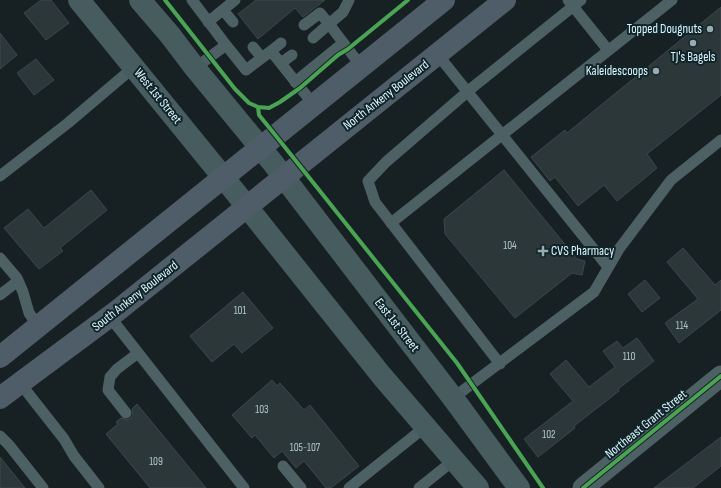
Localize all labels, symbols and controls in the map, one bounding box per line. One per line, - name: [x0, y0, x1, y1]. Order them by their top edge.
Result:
- place label: Topped Dougnuts: [627, 21, 702, 37]
- marker: Topped Dougnuts: [705, 24, 715, 34]
- marker: TJ's Bagels: [688, 38, 698, 48]
- place label: TJ's Bagels: [671, 49, 716, 65]
- street label: North Ankeny Boulevard: [340, 57, 432, 133]
- place label: Kaleidescoops: [586, 63, 648, 79]
- street label: West 1st Street: [131, 65, 185, 127]
- marker: Kaleidescoops: [651, 66, 661, 76]
- house number: 104: [503, 239, 517, 252]
- place label: CVS Pharmacy: [551, 243, 614, 259]
- marker: CVS Pharmacy: [538, 246, 548, 256]
- street label: South Ankeny Boulevard: [89, 257, 181, 335]
- street label: East 1st Street: [371, 295, 423, 355]
- house number: 101: [234, 304, 246, 317]
- house number: 114: [676, 319, 689, 332]
- house number: 110: [623, 350, 635, 363]
- street label: Northeast Grant Street: [602, 386, 690, 462]
- house number: 103: [255, 403, 269, 416]
- house number: 102: [542, 428, 556, 441]
- house number: 105-107: [290, 441, 321, 454]
- house number: 109: [149, 455, 163, 468]

